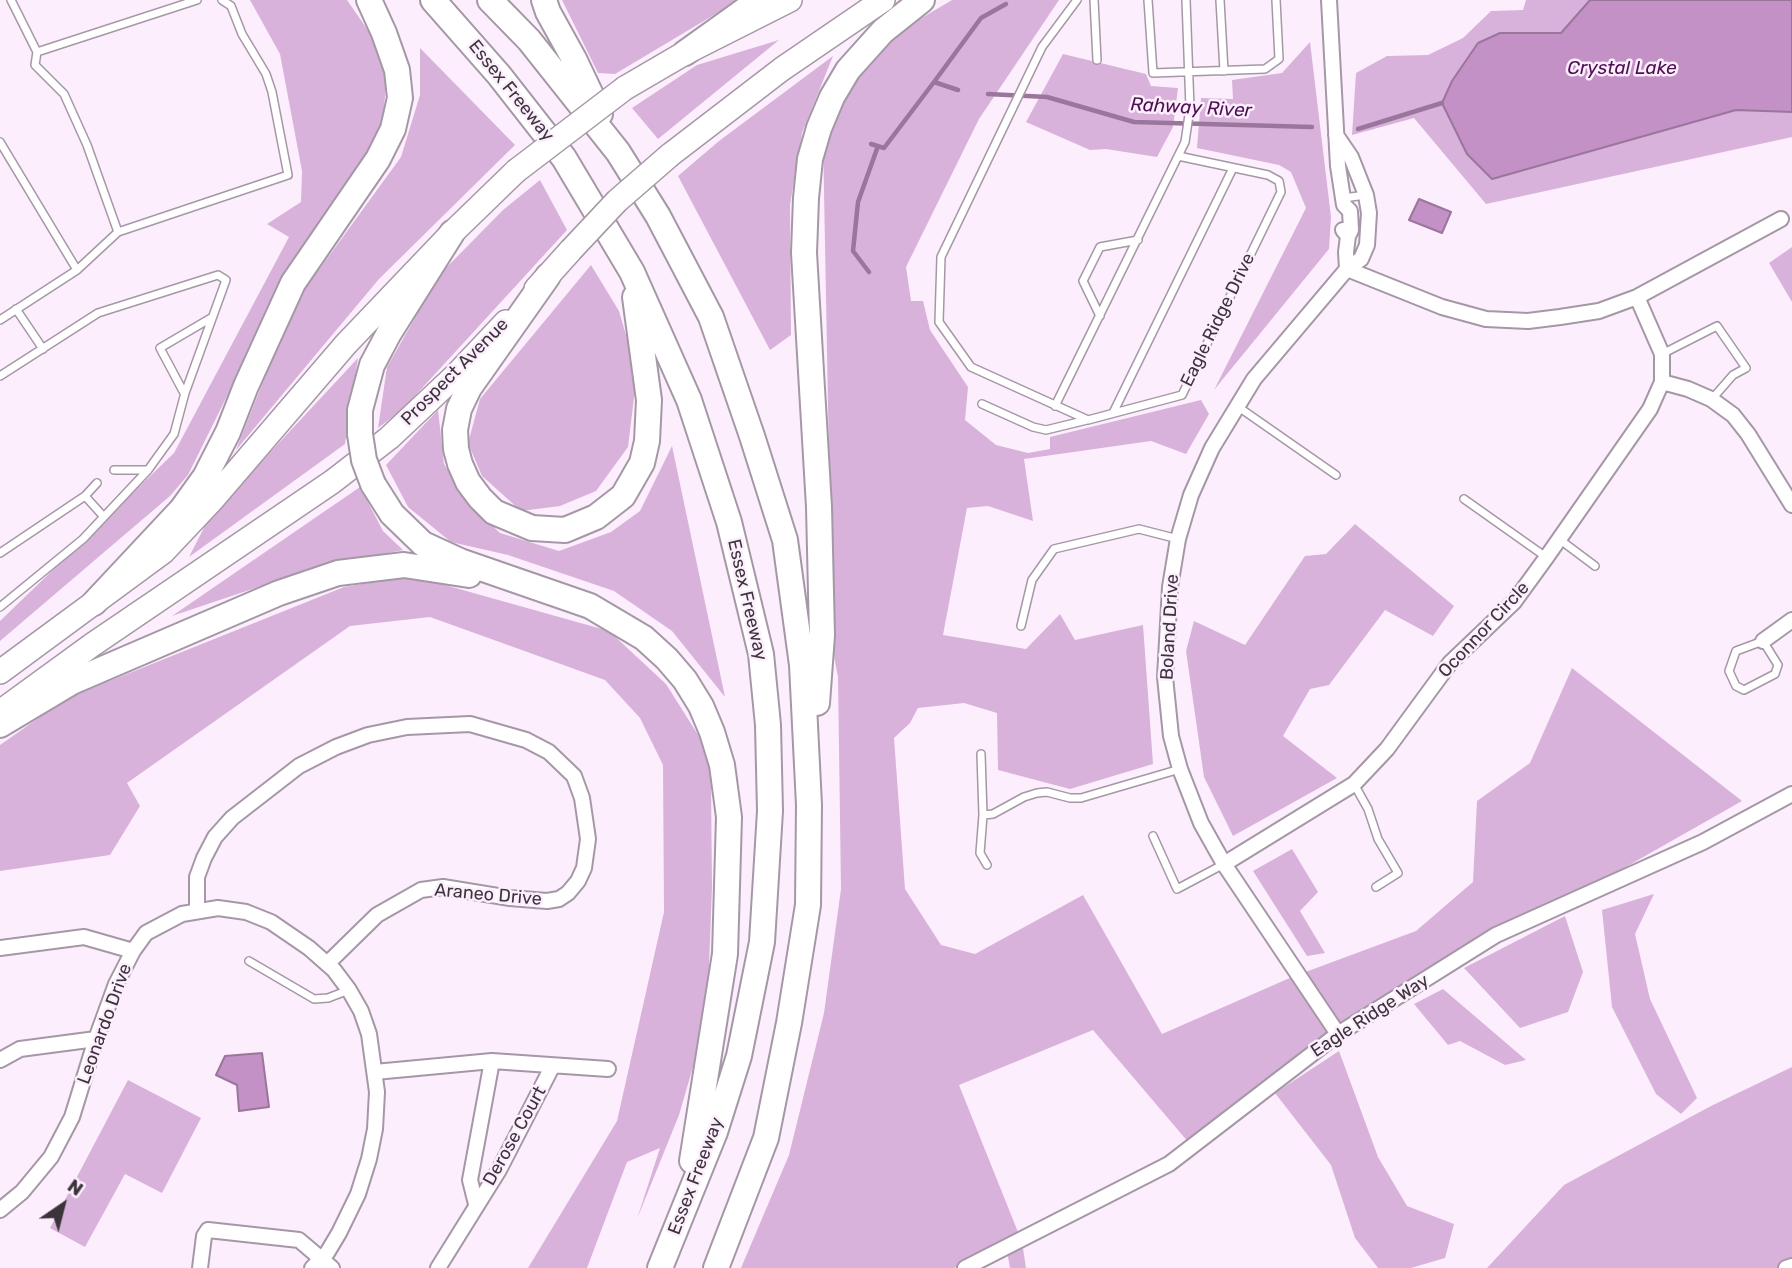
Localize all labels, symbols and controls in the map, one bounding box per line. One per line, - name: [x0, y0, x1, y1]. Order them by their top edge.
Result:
- street label: Essex Freeway: [464, 36, 558, 146]
- water label: Crystal Lake: [1567, 58, 1677, 80]
- water label: Rahway River: [1130, 93, 1252, 123]
- street label: Eagle Ridge Drive: [1176, 250, 1260, 390]
- street label: Prospect Avenue: [397, 314, 513, 430]
- street label: Essex Freeway: [723, 537, 771, 663]
- street label: Boland Drive: [1156, 574, 1184, 680]
- street label: Oconnor Circle: [1434, 578, 1534, 682]
- street label: Araneo Drive: [433, 880, 543, 910]
- street label: Leonardo Drive: [73, 961, 137, 1087]
- street label: Eagle Ridge Way: [1307, 970, 1433, 1062]
- street label: Derose Court: [479, 1083, 551, 1189]
- street label: Essex Freeway: [664, 1114, 728, 1238]
- north arrow: [28, 1170, 98, 1240]
- text: N: [63, 1174, 88, 1201]

